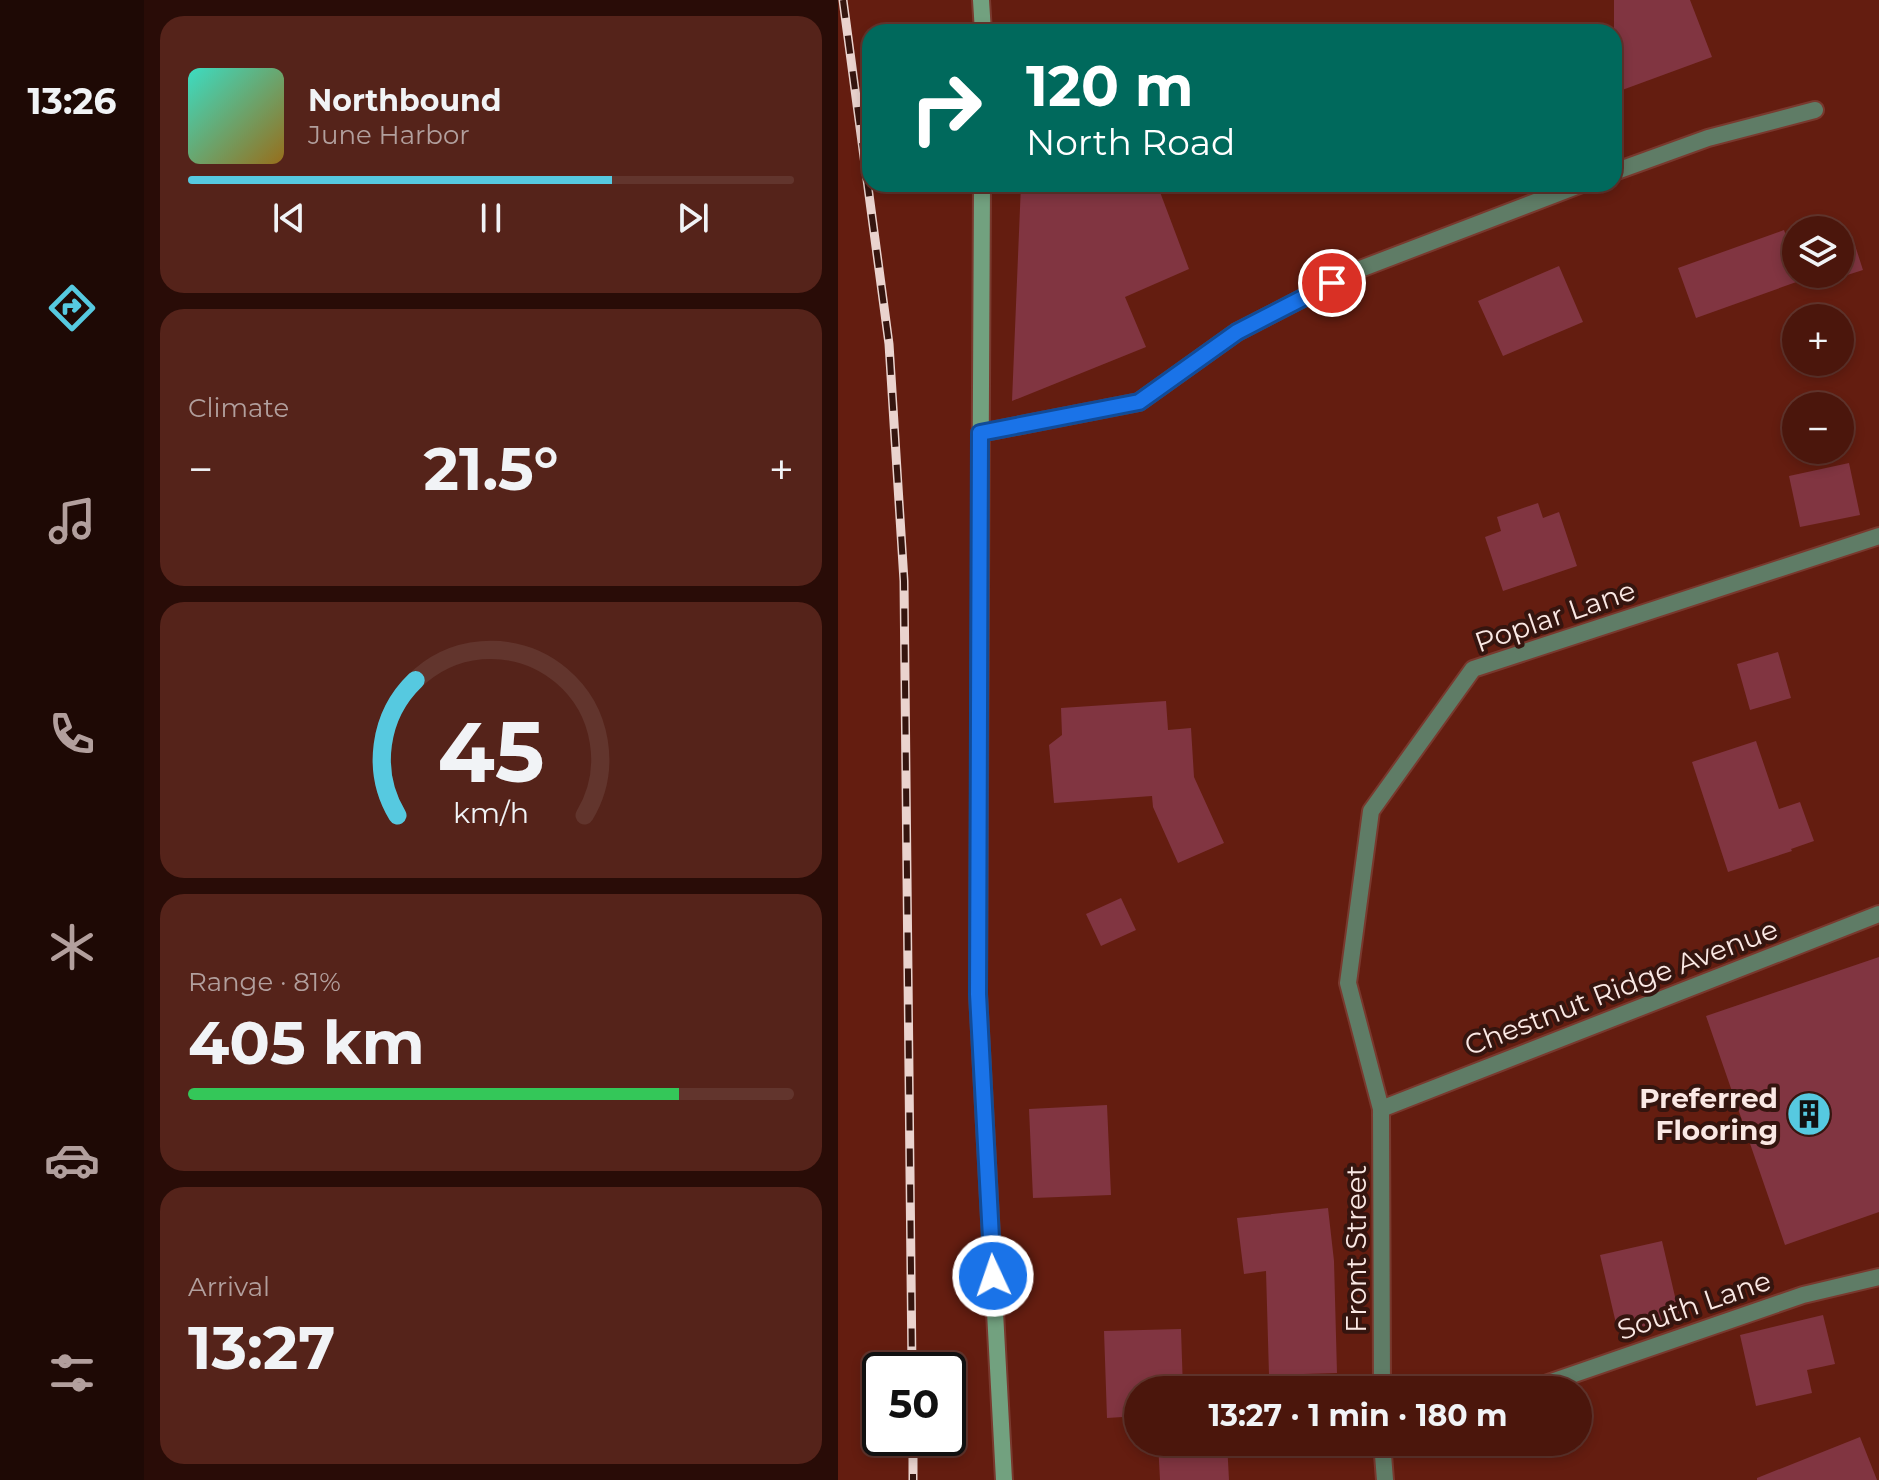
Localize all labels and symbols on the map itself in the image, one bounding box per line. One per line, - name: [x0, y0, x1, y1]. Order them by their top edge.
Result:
- pin: [1298, 249, 1366, 317]
- street label: Poplar Lane: [1470, 573, 1640, 659]
- street label: Chestnut Ridge Avenue: [1459, 911, 1783, 1063]
- place label: Preferred Flooring: [1639, 1081, 1778, 1147]
- building icon: Preferred Flooring: [1785, 1090, 1833, 1138]
- street label: Front Street: [1339, 1165, 1373, 1333]
- position arrow: [951, 1234, 1035, 1318]
- street label: South Lane: [1613, 1263, 1775, 1347]
- speed limit sign: 50: [862, 1352, 966, 1456]

